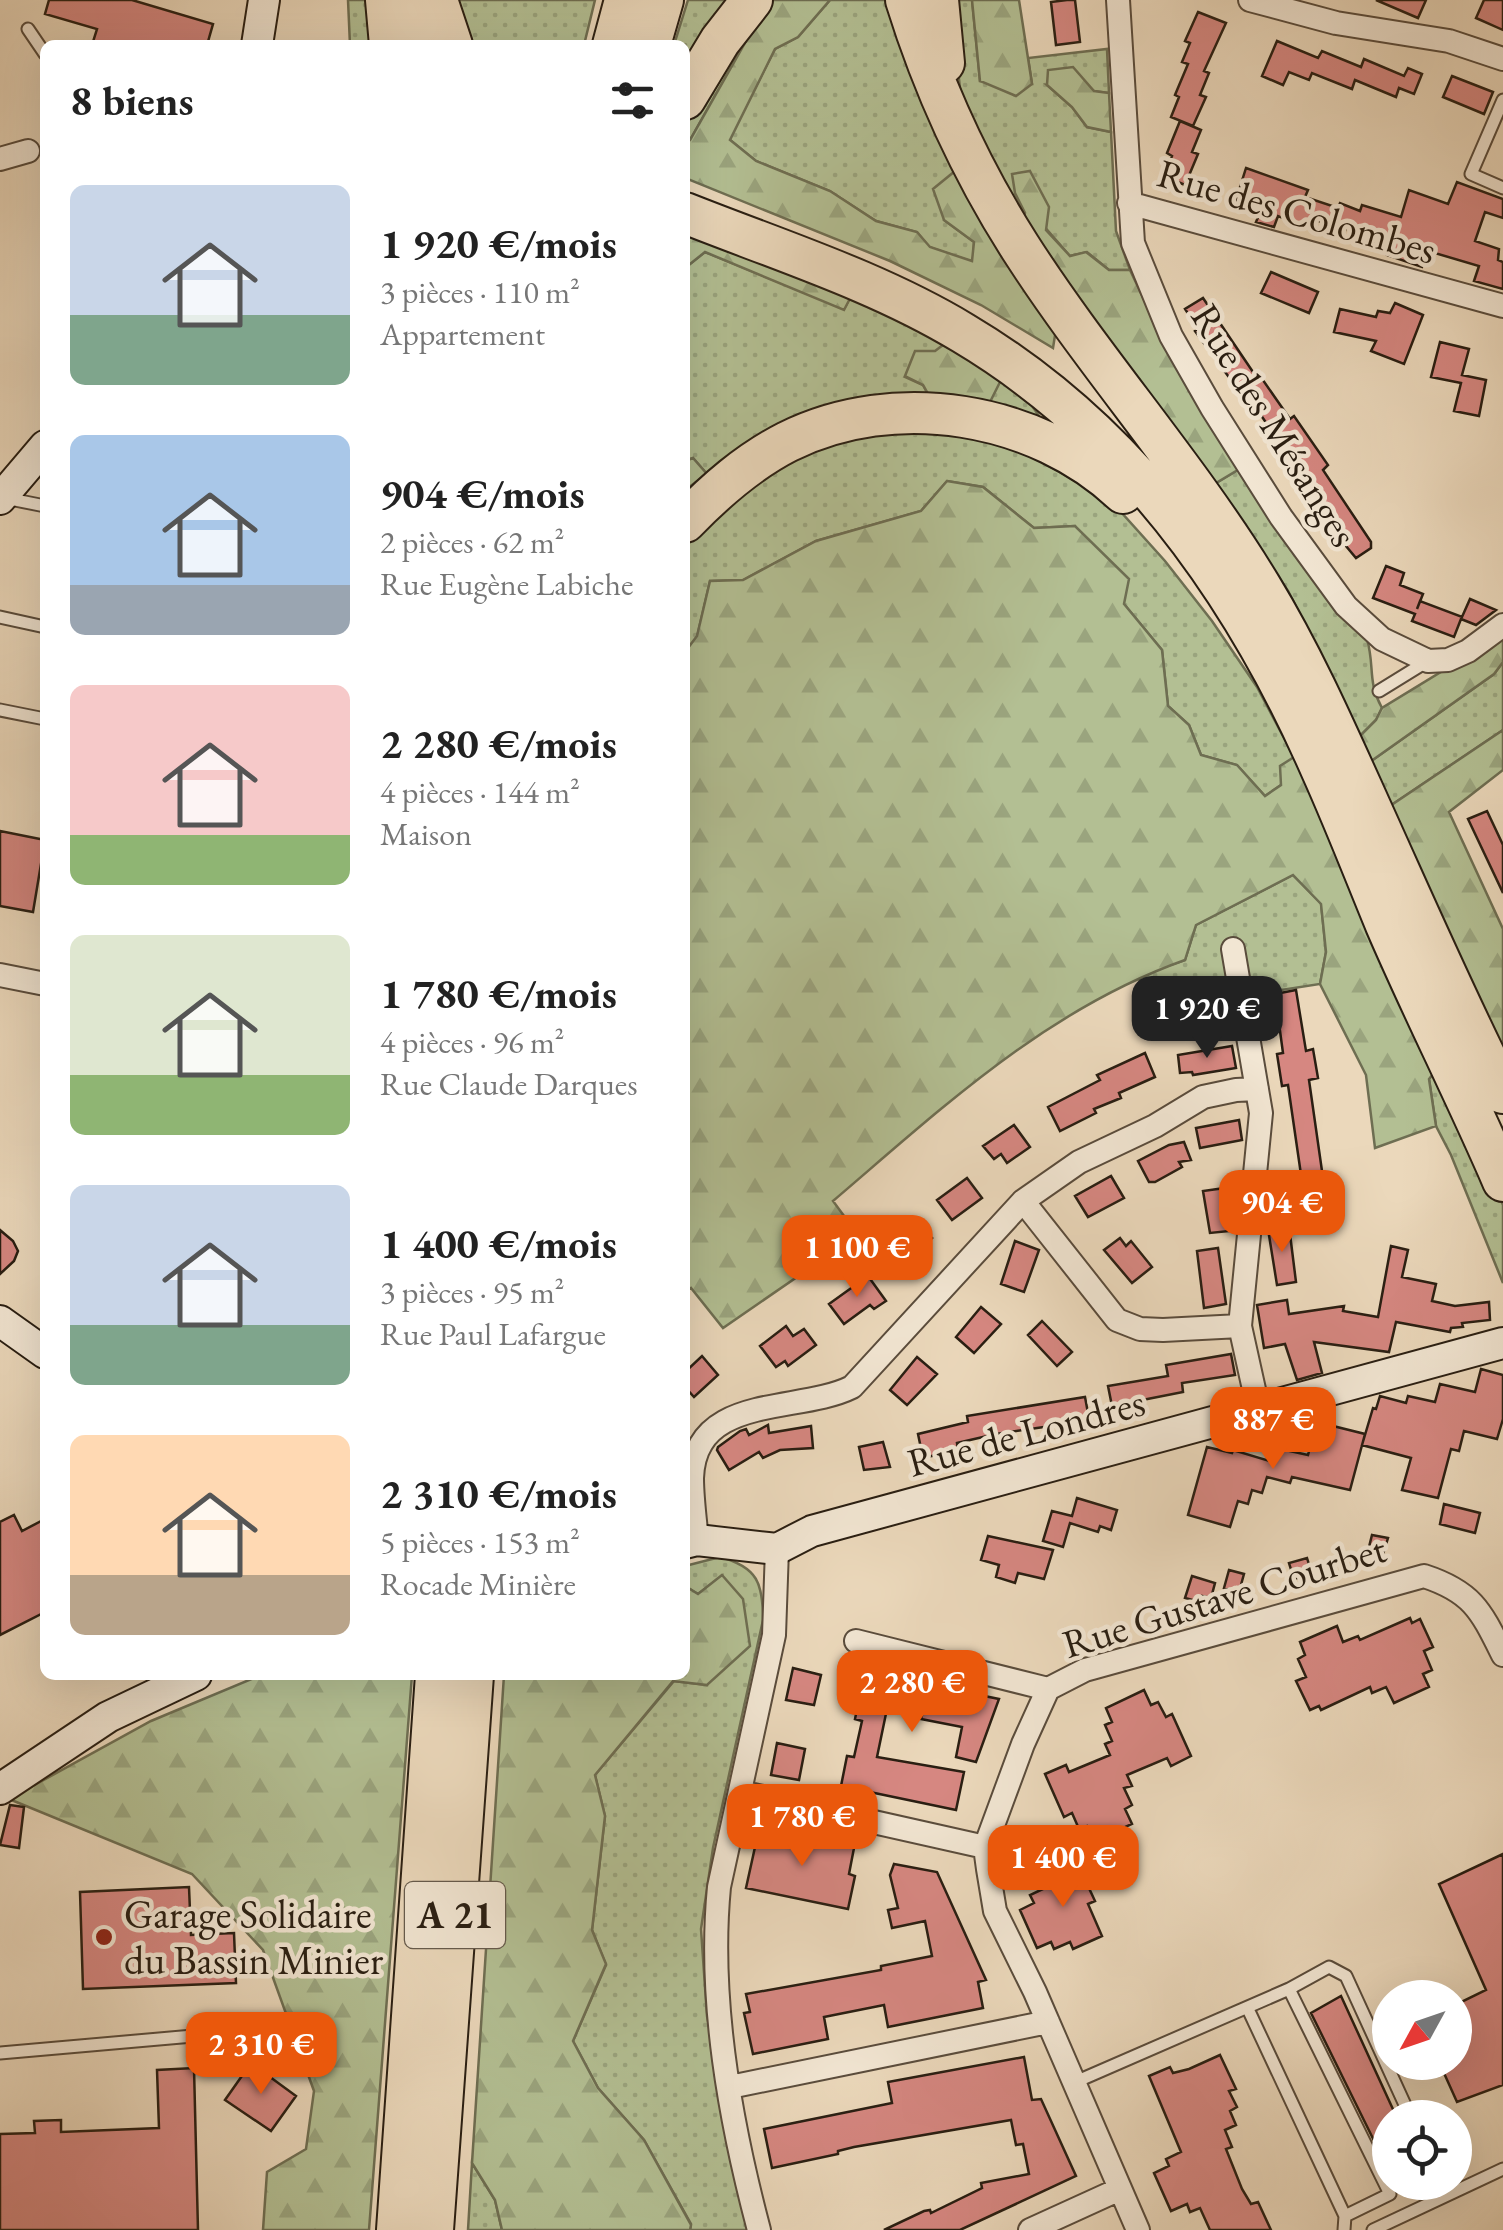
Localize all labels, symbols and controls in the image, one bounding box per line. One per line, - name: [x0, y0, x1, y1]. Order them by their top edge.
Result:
- text: 8 biens: [70, 73, 194, 128]
- icon: filters: [605, 73, 660, 128]
- street label: Rue des Colombes: [1152, 146, 1442, 276]
- text: 1 920 €/mois: [380, 216, 617, 271]
- icon: home: [150, 225, 270, 345]
- text: 3 pièces · 110 m²: [380, 271, 580, 313]
- street label: Rue des Mésanges: [1180, 294, 1370, 556]
- text: Appartement: [380, 313, 545, 355]
- text: 904 €/mois: [380, 466, 585, 521]
- icon: home: [150, 475, 270, 595]
- text: 2 pièces · 62 m²: [380, 521, 564, 563]
- text: Rue Eugène Labiche: [380, 563, 633, 605]
- text: 2 280 €/mois: [380, 716, 617, 771]
- icon: home: [150, 725, 270, 845]
- text: 4 pièces · 144 m²: [380, 771, 580, 813]
- text: Maison: [380, 813, 472, 855]
- text: 1 780 €/mois: [380, 966, 617, 1021]
- icon: home: [150, 975, 270, 1095]
- pin: 1 920 €: [1115, 976, 1299, 1061]
- text: 1 920 €: [1154, 987, 1260, 1029]
- text: 4 pièces · 96 m²: [380, 1021, 564, 1063]
- text: Rue Claude Darques: [380, 1063, 638, 1105]
- pin: 904 €: [1212, 1170, 1352, 1255]
- text: 904 €: [1241, 1181, 1323, 1223]
- pin: 1 100 €: [765, 1215, 949, 1300]
- text: 1 400 €/mois: [380, 1216, 617, 1271]
- icon: home: [150, 1225, 270, 1345]
- text: 1 100 €: [804, 1226, 910, 1268]
- text: 3 pièces · 95 m²: [380, 1271, 564, 1313]
- text: Rue Paul Lafargue: [380, 1313, 606, 1355]
- street label: Rue de Londres: [902, 1375, 1150, 1489]
- pin: 887 €: [1203, 1387, 1343, 1472]
- text: 887 €: [1232, 1398, 1314, 1440]
- text: 2 310 €/mois: [380, 1466, 617, 1521]
- icon: home: [150, 1475, 270, 1595]
- text: 5 pièces · 153 m²: [380, 1521, 580, 1563]
- street label: Rue Gustave Courbet: [1056, 1522, 1392, 1670]
- text: Rocade Minière: [380, 1563, 576, 1605]
- pin: 2 280 €: [820, 1650, 1004, 1735]
- text: 2 280 €: [859, 1661, 965, 1703]
- pin: 1 780 €: [710, 1784, 894, 1869]
- text: 1 780 €: [749, 1795, 855, 1837]
- pin: 1 400 €: [971, 1825, 1155, 1910]
- text: 1 400 €: [1010, 1836, 1116, 1878]
- road number: A 21: [405, 1882, 505, 1948]
- place label: Garage Solidaire du Bassin Minier: [124, 1888, 384, 1986]
- marker: Garage Solidaire du Bassin Minier: [93, 1926, 115, 1948]
- north arrow: [1372, 1980, 1472, 2080]
- map controls: [1372, 1980, 1472, 2200]
- pin: 2 310 €: [169, 2012, 353, 2097]
- text: 2 310 €: [208, 2023, 314, 2065]
- button: locate: [1372, 2100, 1472, 2200]

